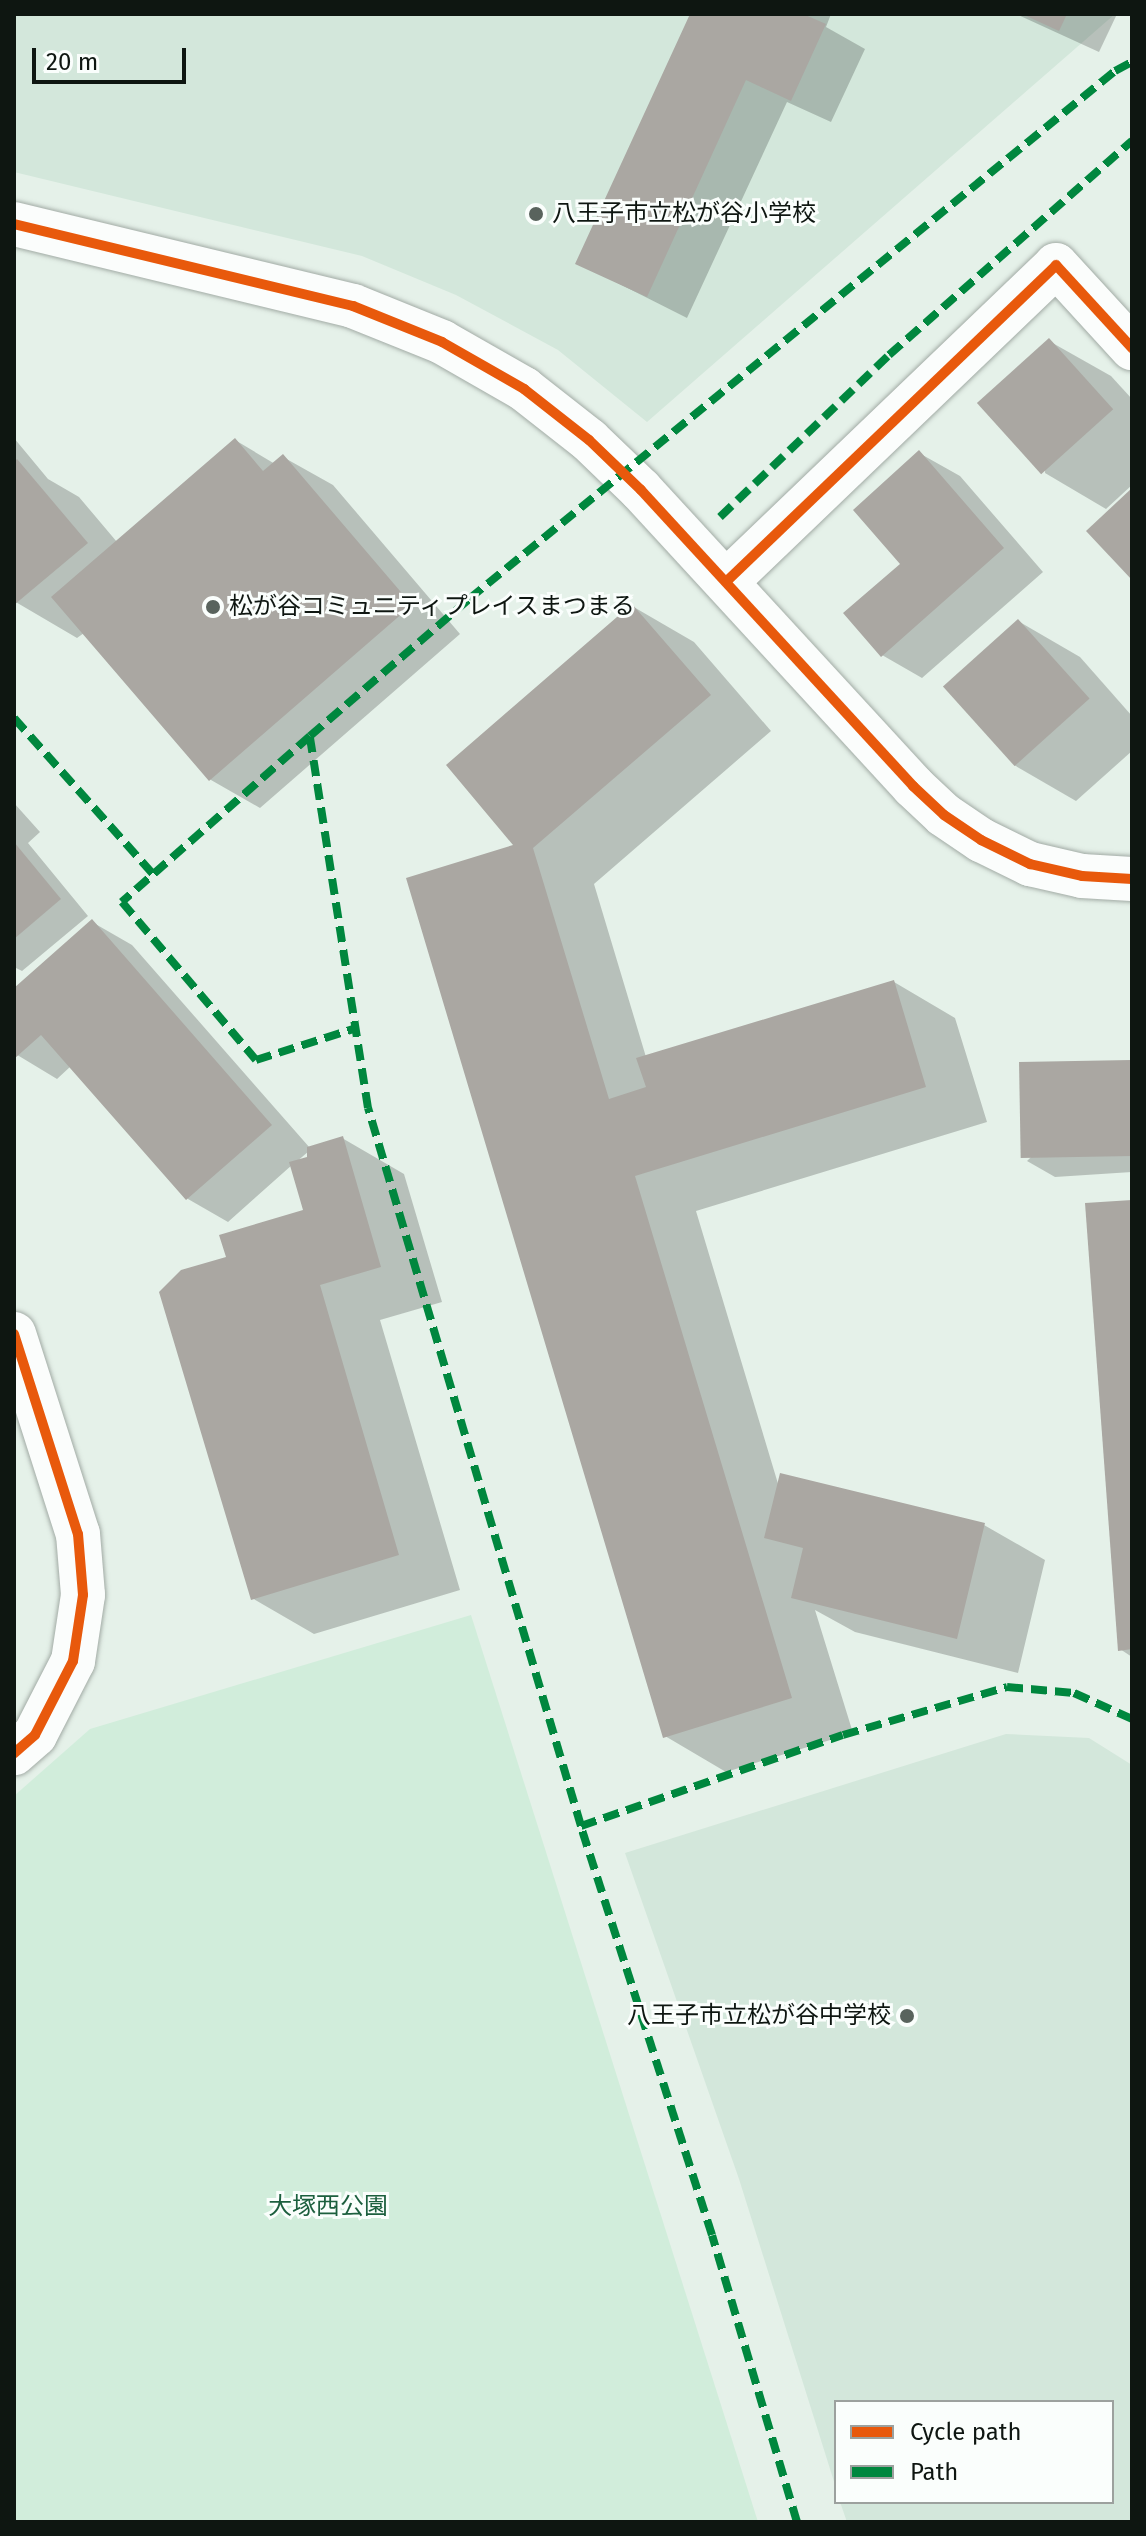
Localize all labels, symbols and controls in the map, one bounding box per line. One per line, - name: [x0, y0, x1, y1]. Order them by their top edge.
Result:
- scale bar: [36, 32, 190, 82]
- text: 20 m: [46, 48, 98, 76]
- place label: 八王子市立松が谷小学校: [552, 200, 816, 228]
- marker: 八王子市立松が谷小学校: [527, 205, 545, 223]
- place label: 松が谷コミュニティプレイスまつまる: [229, 593, 637, 621]
- marker: 松が谷コミュニティプレイスまつまる: [204, 598, 222, 616]
- place label: 八王子市立松が谷中学校: [627, 2002, 891, 2030]
- marker: 八王子市立松が谷中学校: [898, 2007, 916, 2025]
- park label: 大塚西公園: [268, 2193, 388, 2221]
- legend: [834, 2400, 1114, 2504]
- text: Cycle path: [910, 2418, 1022, 2446]
- text: Path: [910, 2458, 958, 2486]

